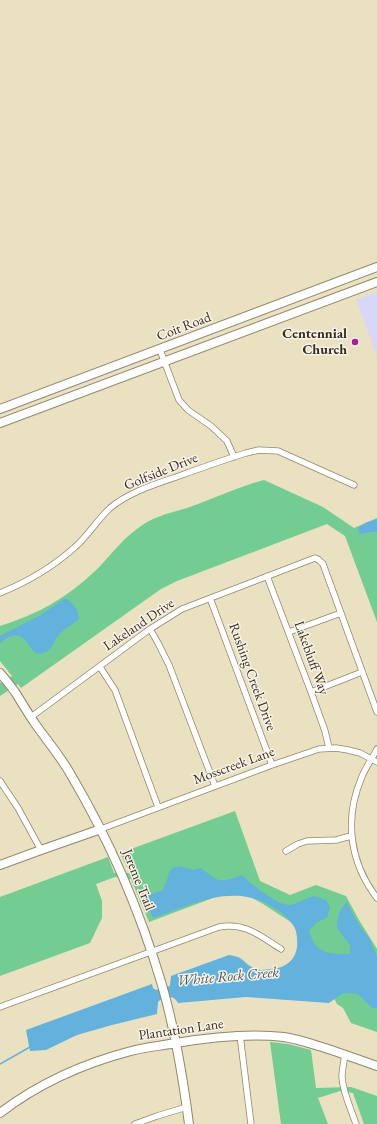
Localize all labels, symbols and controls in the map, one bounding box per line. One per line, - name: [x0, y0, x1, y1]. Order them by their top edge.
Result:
- street label: Coit Road: [154, 309, 214, 345]
- place label: Centennial Church: [282, 326, 347, 358]
- marker: Centennial Church: [350, 337, 360, 347]
- street label: Golfside Drive: [122, 450, 200, 494]
- street label: Lakeland Drive: [100, 595, 178, 655]
- street label: Lakebluff Way: [290, 619, 332, 697]
- street label: Rushing Creek Drive: [225, 621, 279, 733]
- street label: Mosscreek Lane: [191, 744, 277, 788]
- street label: Jereme Trail: [118, 847, 158, 913]
- water label: White Rock Creek: [176, 964, 280, 990]
- street label: Plantation Lane: [137, 1016, 225, 1044]

